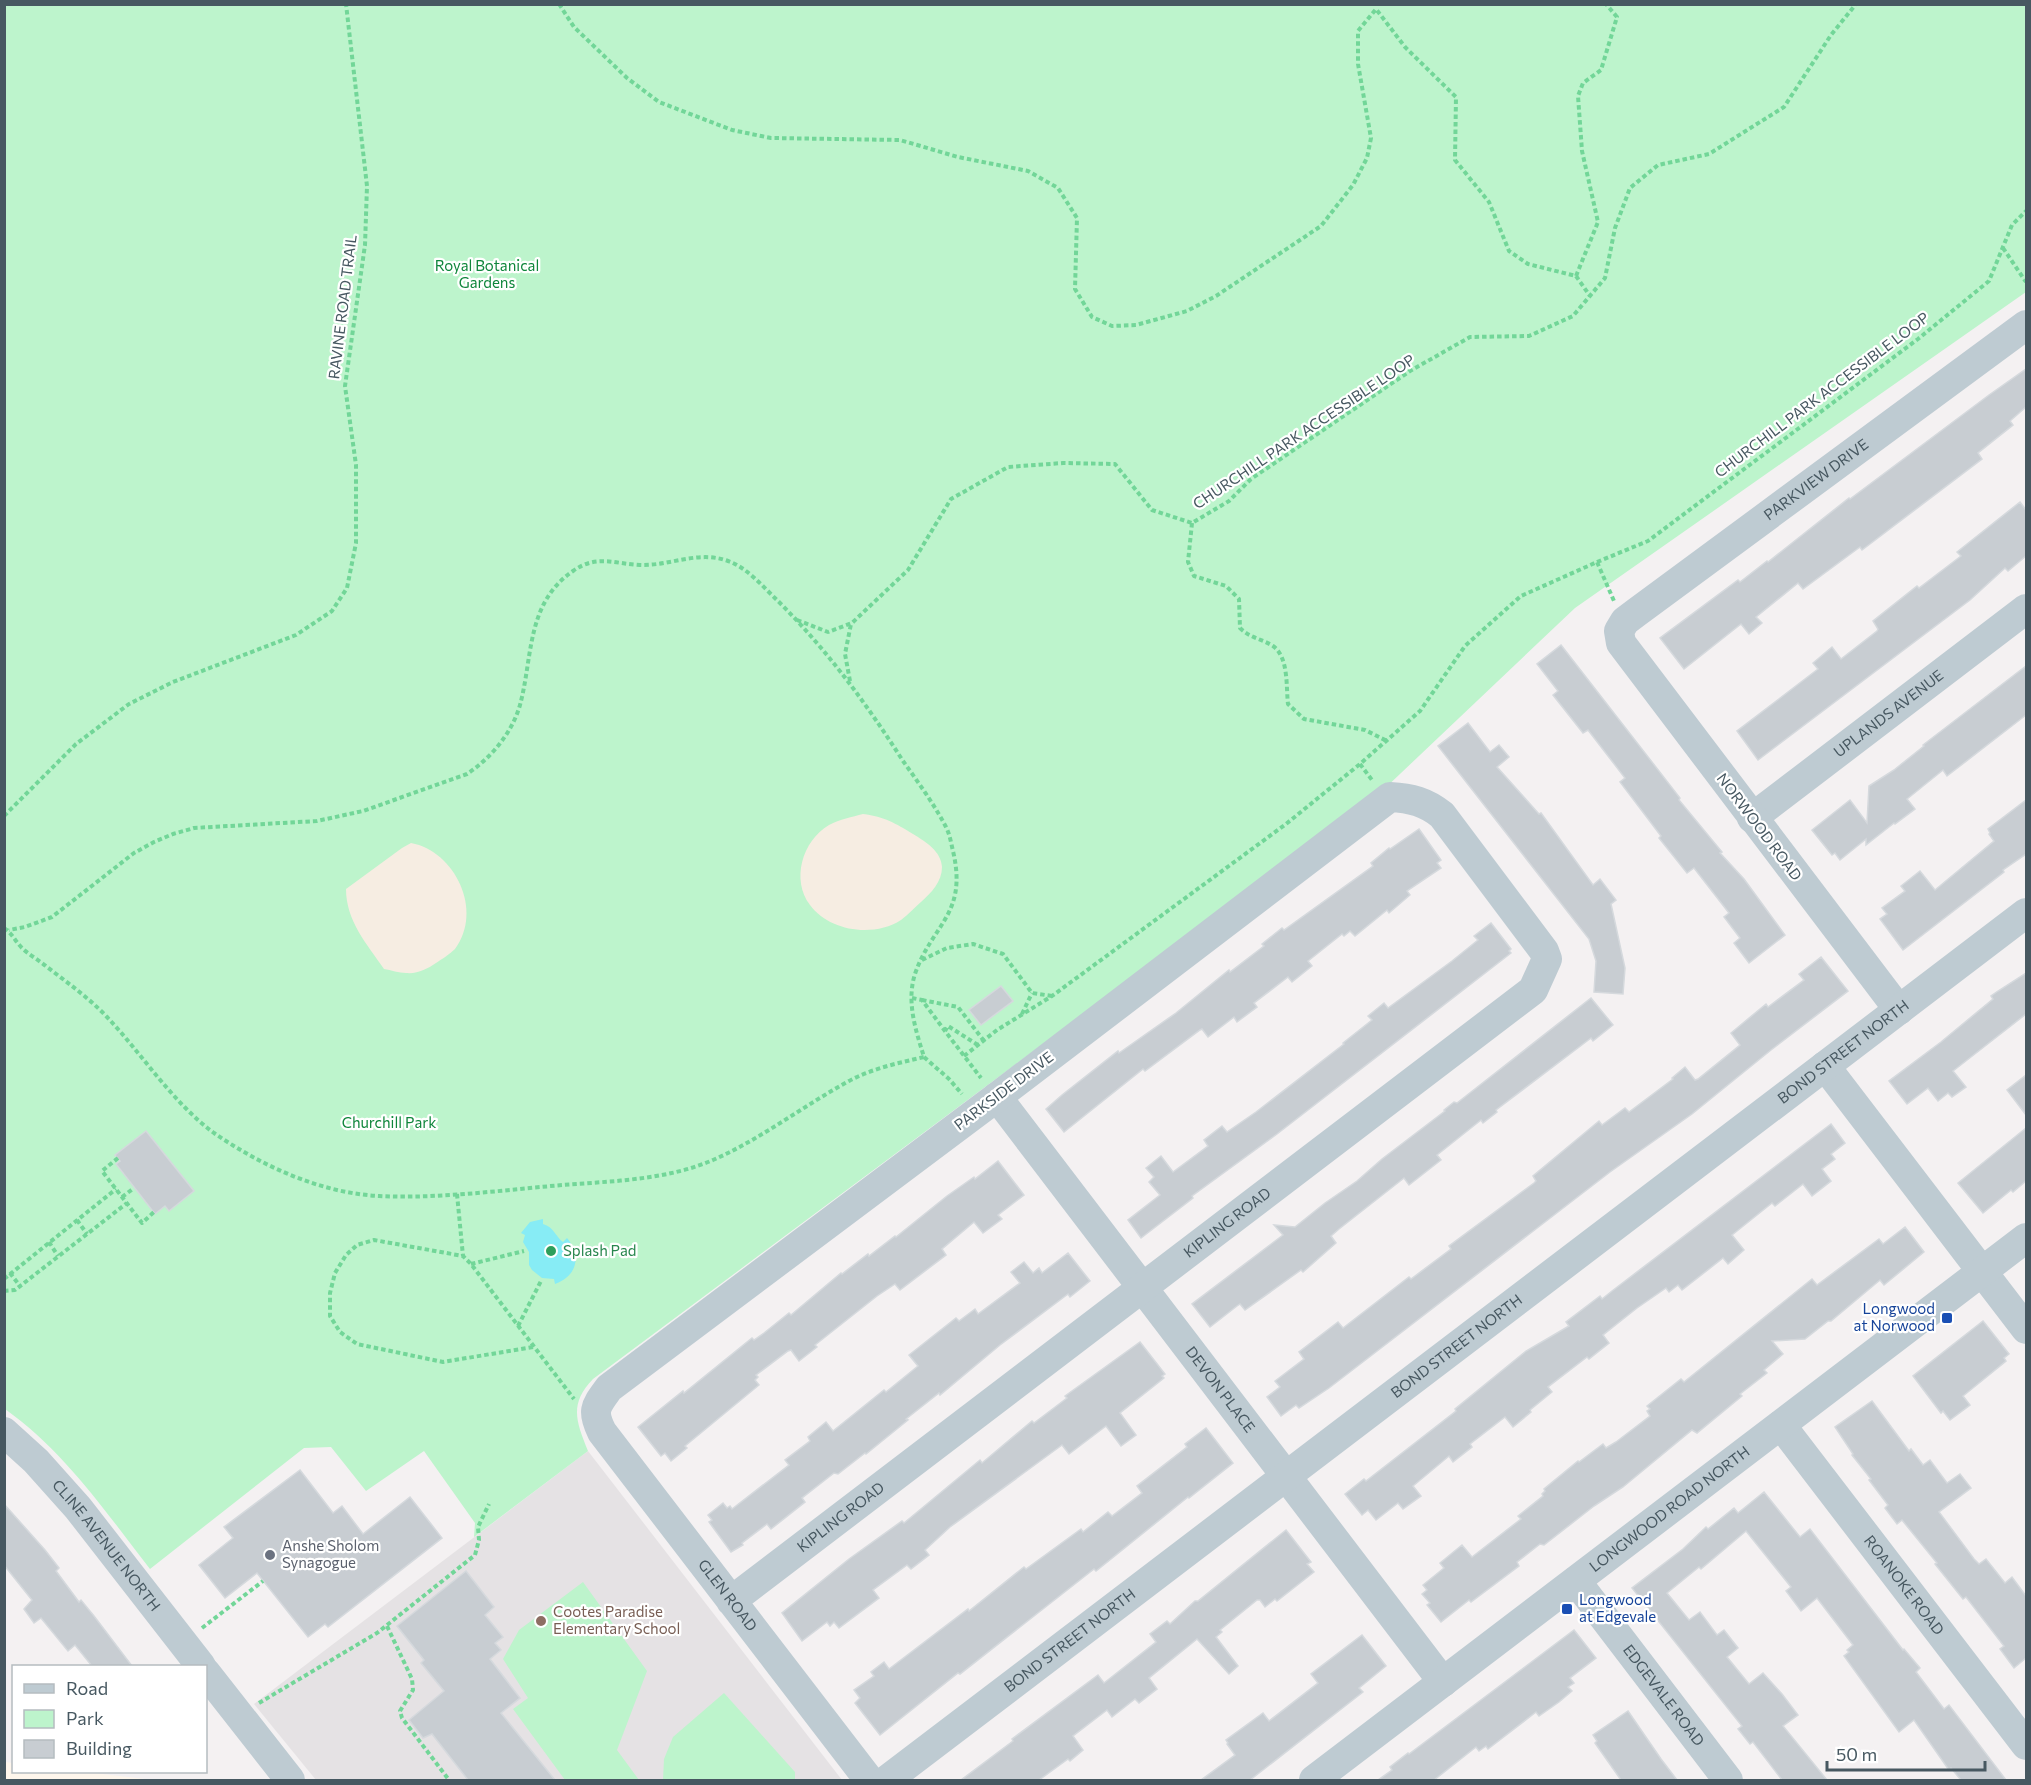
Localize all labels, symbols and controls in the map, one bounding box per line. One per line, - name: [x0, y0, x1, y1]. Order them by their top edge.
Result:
- street label: RAVINE ROAD TRAIL: [324, 233, 360, 380]
- park label: Royal Botanical Gardens: [435, 256, 539, 291]
- street label: CHURCHILL PARK ACCESSIBLE LOOP: [1711, 308, 1932, 481]
- street label: CHURCHILL PARK ACCESSIBLE LOOP: [1189, 350, 1418, 512]
- street label: PARKVIEW DRIVE: [1760, 434, 1871, 523]
- street label: UPLANDS AVENUE: [1830, 665, 1947, 760]
- street label: NORWOOD ROAD: [1714, 769, 1806, 884]
- street label: BOND STREET NORTH: [1774, 996, 1912, 1107]
- street label: PARKSIDE DRIVE: [950, 1047, 1057, 1133]
- park label: Churchill Park: [342, 1113, 436, 1131]
- street label: KIPLING ROAD: [1180, 1183, 1274, 1261]
- place label: Splash Pad: [563, 1241, 637, 1259]
- marker: Splash Pad: [544, 1244, 558, 1258]
- street label: BOND STREET NORTH: [1387, 1290, 1525, 1401]
- place label: Longwood at Norwood: [1854, 1299, 1935, 1334]
- marker: Longwood at Norwood: [1940, 1311, 1954, 1325]
- street label: DEVON PLACE: [1182, 1342, 1260, 1436]
- street label: LONGWOOD ROAD NORTH: [1585, 1442, 1753, 1575]
- street label: CLINE AVENUE NORTH: [49, 1475, 165, 1614]
- street label: KIPLING ROAD: [793, 1478, 887, 1555]
- street label: ROANOKE ROAD: [1861, 1531, 1948, 1638]
- place label: Anshe Sholom Synagogue: [282, 1536, 379, 1571]
- marker: Anshe Sholom Synagogue: [263, 1548, 277, 1562]
- street label: GLEN ROAD: [695, 1555, 761, 1634]
- street label: BOND STREET NORTH: [1000, 1584, 1139, 1696]
- place label: Longwood at Edgevale: [1579, 1590, 1656, 1625]
- place label: Cootes Paradise Elementary School: [553, 1602, 680, 1637]
- marker: Longwood at Edgevale: [1560, 1602, 1574, 1616]
- marker: Cootes Paradise Elementary School: [534, 1614, 548, 1628]
- street label: EDGEVALE ROAD: [1620, 1641, 1709, 1749]
- legend: [12, 1665, 207, 1773]
- text: Road: [66, 1677, 108, 1699]
- text: Park: [66, 1707, 104, 1729]
- scale bar: [1827, 1734, 1984, 1772]
- text: Building: [66, 1737, 132, 1759]
- text: 50 m: [1836, 1743, 1877, 1765]

